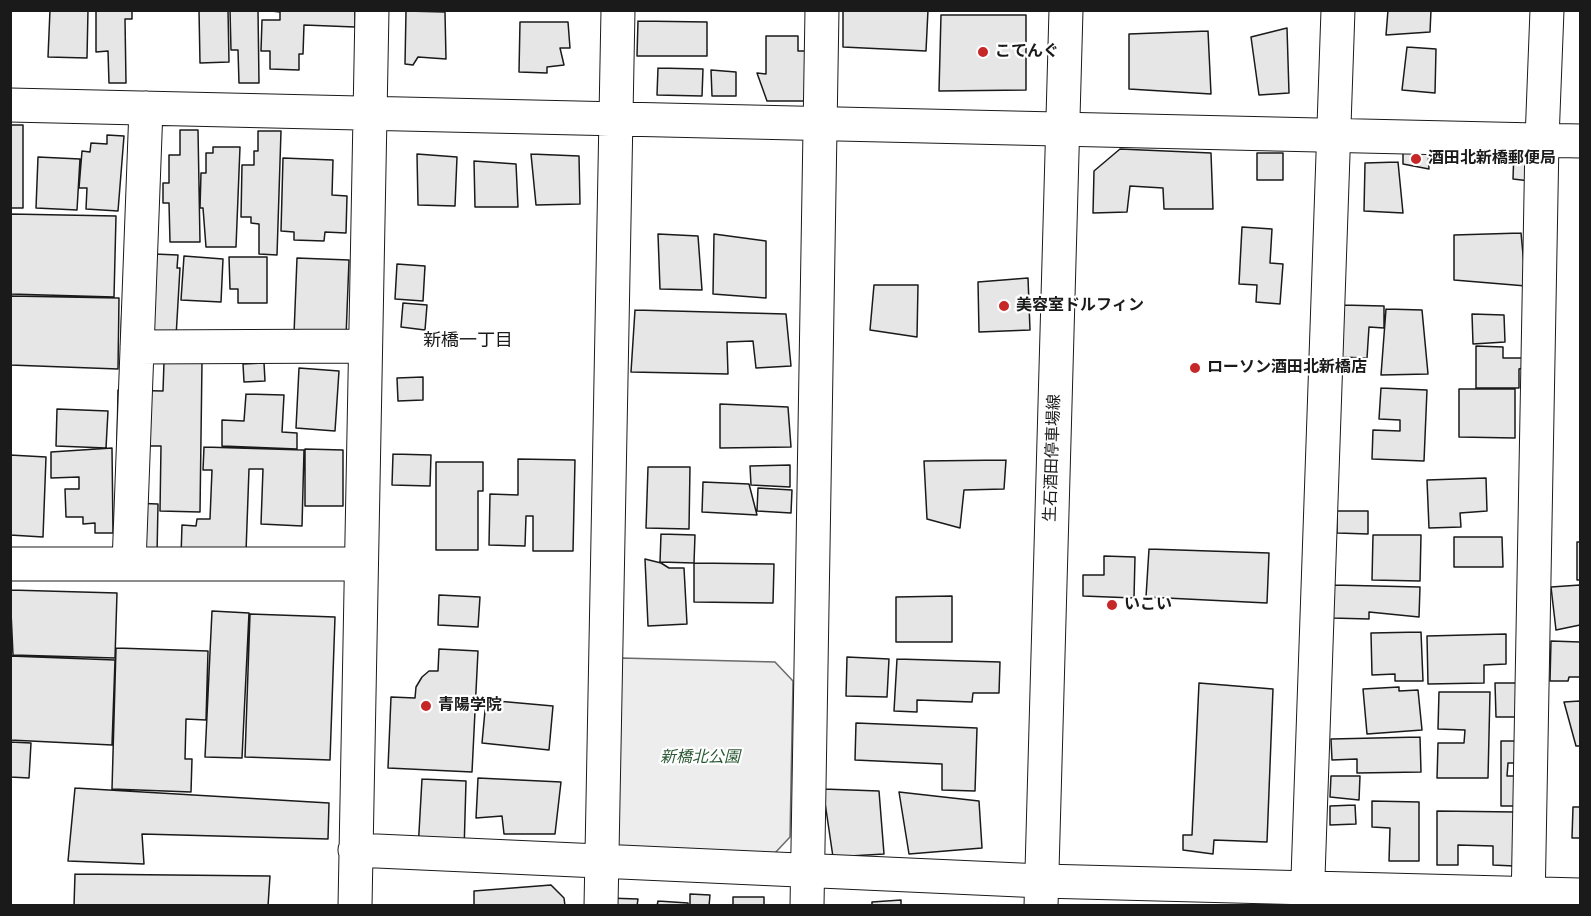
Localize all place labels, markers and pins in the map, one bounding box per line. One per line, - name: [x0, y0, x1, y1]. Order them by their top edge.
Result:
- place label: こてんぐ: [995, 42, 1059, 62]
- marker: こてんぐ: [976, 45, 990, 59]
- place label: 酒田北新橋郵便局: [1428, 149, 1556, 169]
- marker: 酒田北新橋郵便局: [1409, 152, 1423, 166]
- place label: 美容室ドルフィン: [1016, 296, 1144, 316]
- marker: 美容室ドルフィン: [997, 299, 1011, 313]
- place label: ローソン酒田北新橋店: [1207, 358, 1367, 378]
- marker: ローソン酒田北新橋店: [1188, 361, 1202, 375]
- place label: いこい: [1124, 595, 1172, 615]
- marker: いこい: [1105, 598, 1119, 612]
- place label: 青陽学院: [438, 696, 502, 716]
- marker: 青陽学院: [419, 699, 433, 713]

